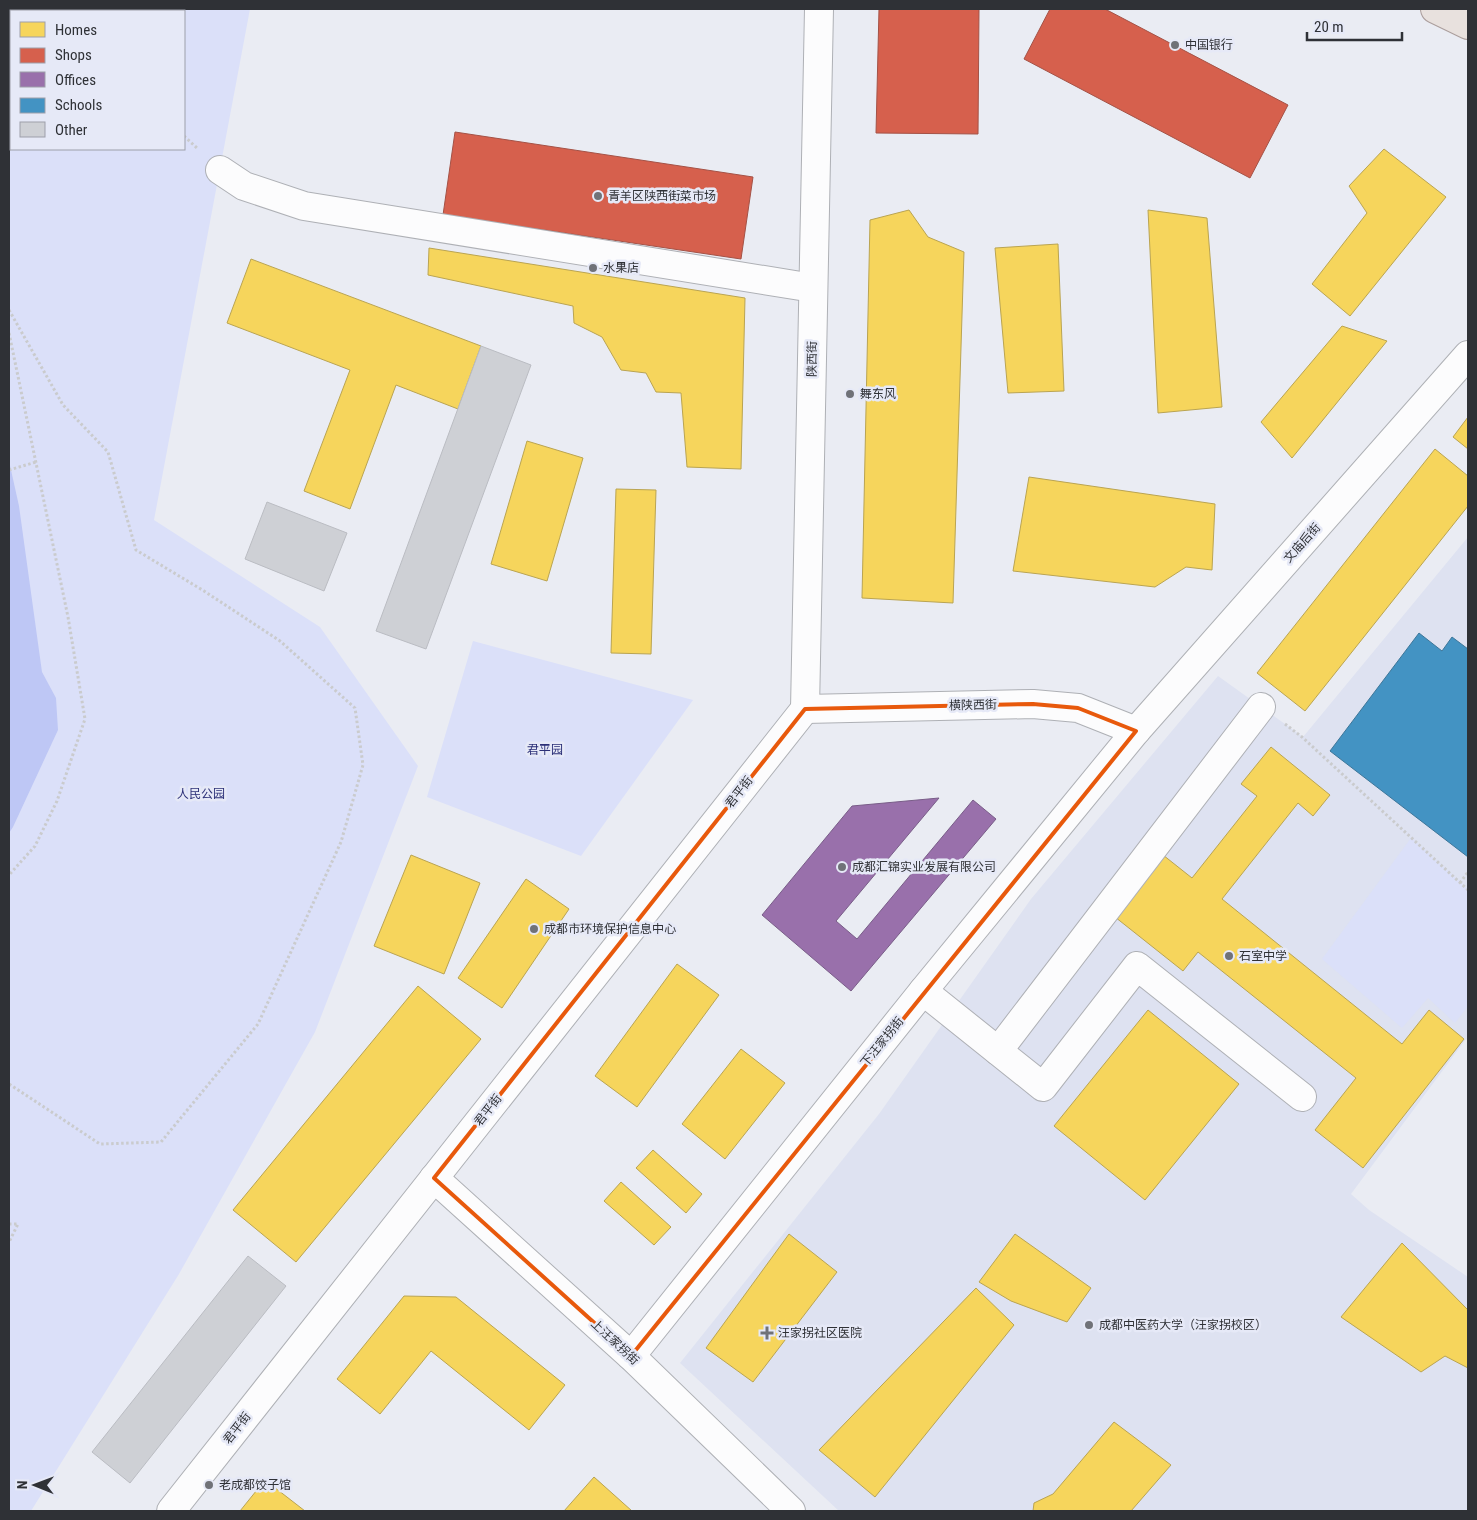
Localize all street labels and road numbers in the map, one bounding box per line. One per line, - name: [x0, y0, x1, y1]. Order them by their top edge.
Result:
- street label: 陕西街: [805, 341, 819, 377]
- street label: 文庙后街: [1281, 520, 1323, 566]
- street label: 横陕西街: [949, 698, 997, 712]
- street label: 君平街: [722, 774, 756, 810]
- street label: 下汪家拐街: [858, 1014, 906, 1070]
- street label: 君平街: [471, 1092, 505, 1128]
- street label: 上汪家拐街: [588, 1316, 642, 1368]
- street label: 君平街: [220, 1410, 254, 1446]

